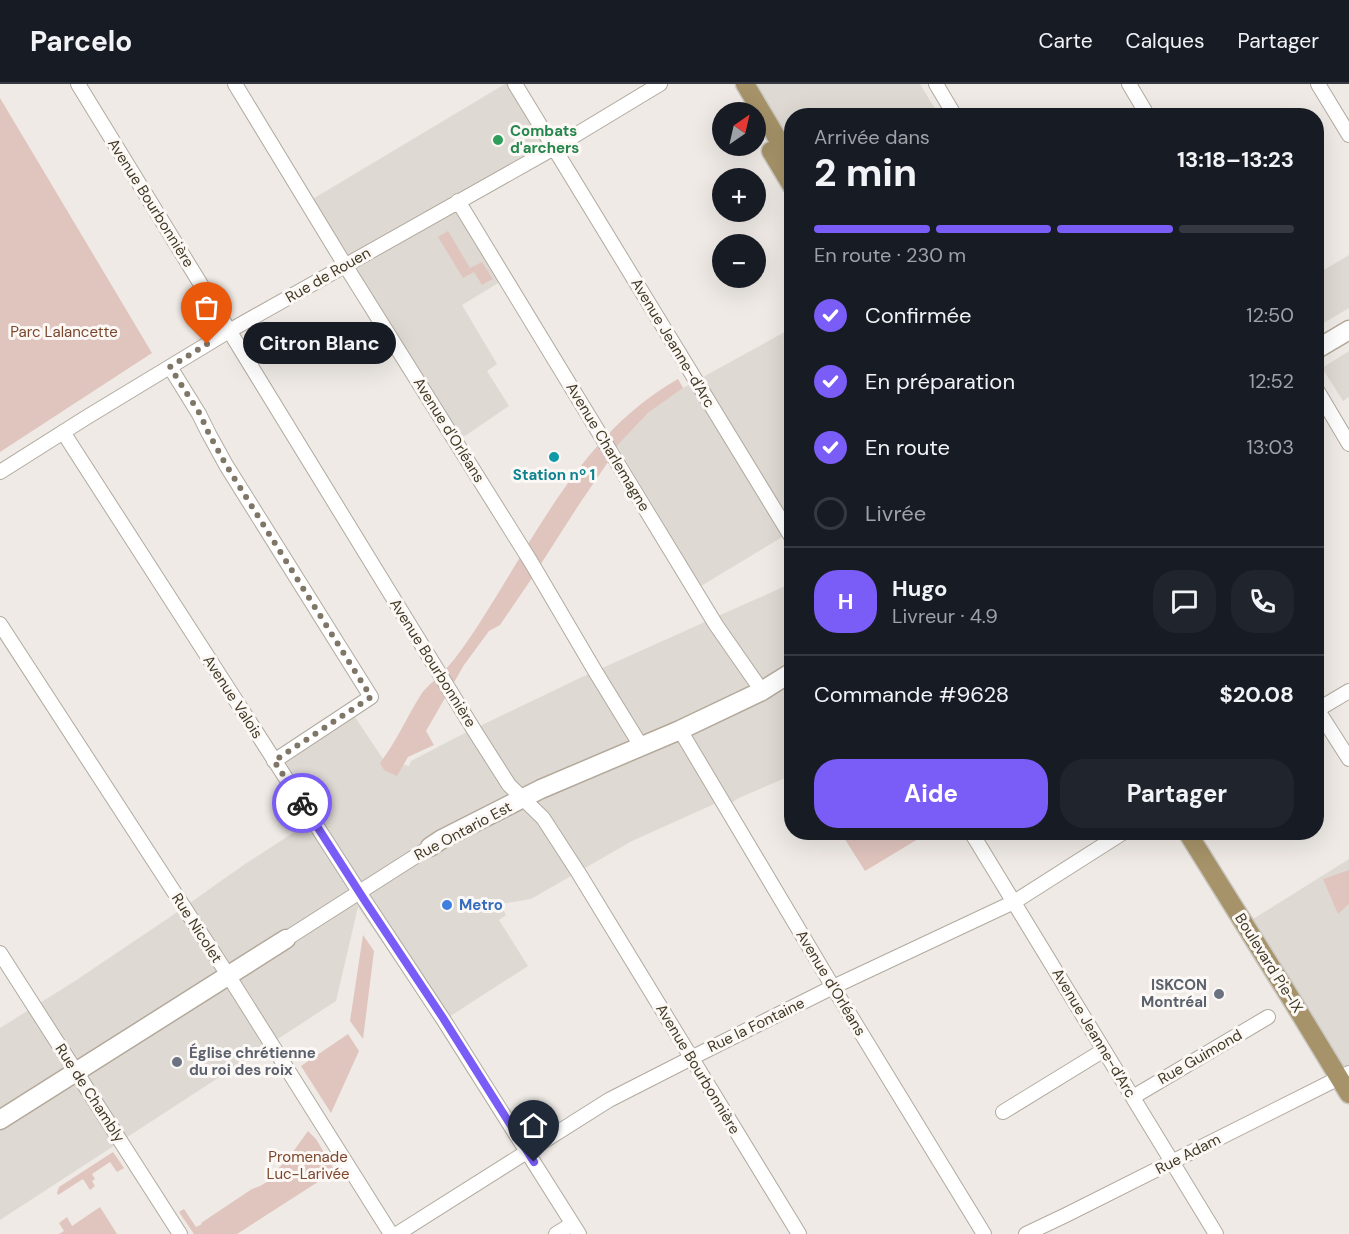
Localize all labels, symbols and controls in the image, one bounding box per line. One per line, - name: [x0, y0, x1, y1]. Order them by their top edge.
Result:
- text: Parcelo: [30, 23, 132, 60]
- text: Carte: [1038, 27, 1093, 55]
- text: Calques: [1126, 27, 1204, 55]
- text: Partager: [1237, 27, 1319, 55]
- north arrow: [712, 102, 766, 156]
- map controls: [712, 102, 766, 288]
- place label: Combats d'archers: [510, 121, 579, 158]
- text: Arrivée dans: [814, 124, 930, 150]
- marker: Combats d'archers: [491, 133, 505, 147]
- street label: Avenue Bourbonnière: [103, 135, 199, 271]
- text: 13:18–13:23: [1177, 145, 1294, 174]
- text: 2 min: [814, 147, 917, 198]
- button: +: [712, 168, 766, 222]
- button: −: [712, 234, 766, 288]
- text: En route · 230 m: [814, 242, 966, 268]
- street label: Rue de Rouen: [282, 243, 374, 307]
- street label: Avenue Jeanne-d'Arc: [626, 275, 720, 411]
- pin: [181, 282, 232, 344]
- icon: bag: [190, 291, 223, 324]
- icon: check: [814, 299, 847, 332]
- text: Confirmée: [865, 301, 972, 330]
- text: 12:50: [1246, 302, 1294, 328]
- park label: Parc Lalancette: [10, 322, 118, 342]
- callout: Citron Blanc: [243, 323, 396, 365]
- text: Citron Blanc: [259, 330, 380, 356]
- icon: check: [814, 365, 847, 398]
- text: En préparation: [865, 367, 1015, 396]
- text: 12:52: [1249, 368, 1294, 394]
- street label: Avenue d'Orléans: [409, 374, 489, 486]
- street label: Avenue Charlemagne: [562, 379, 654, 515]
- icon: check: [814, 431, 847, 464]
- text: En route: [865, 433, 950, 462]
- text: 13:03: [1246, 434, 1294, 460]
- marker: Station nº 1: [547, 450, 561, 464]
- place label: Station nº 1: [513, 465, 595, 485]
- text: Livrée: [865, 499, 926, 528]
- button: chat: [1153, 570, 1216, 633]
- button: phone: [1231, 570, 1294, 633]
- text: Hugo: [892, 574, 947, 603]
- text: H: [838, 587, 853, 616]
- street label: Avenue Bourbonnière: [385, 595, 481, 731]
- text: Livreur · 4.9: [892, 603, 998, 629]
- street label: Avenue Valois: [199, 651, 267, 743]
- text: Commande #9628: [814, 680, 1009, 709]
- text: $20.08: [1219, 680, 1294, 709]
- button: Aide: [814, 759, 1048, 828]
- button: Partager: [1060, 759, 1294, 828]
- courier: [272, 773, 332, 833]
- icon: bike: [286, 787, 319, 820]
- street label: Rue Ontario Est: [411, 797, 515, 865]
- street label: Rue Nicolet: [167, 889, 227, 967]
- place label: Metro: [459, 895, 503, 915]
- marker: Metro: [440, 898, 454, 912]
- street label: Boulevard Pie-IX: [1230, 909, 1308, 1017]
- street label: Avenue d'Orléans: [792, 926, 870, 1040]
- street label: Avenue Jeanne-d'Arc: [1047, 965, 1141, 1101]
- place label: ISKCON Montréal: [1141, 975, 1207, 1012]
- marker: ISKCON Montréal: [1212, 987, 1226, 1001]
- street label: Rue la Fontaine: [704, 993, 808, 1057]
- street label: Avenue Bourbonnière: [651, 1000, 745, 1138]
- street label: Rue Guimond: [1154, 1025, 1246, 1089]
- street label: Rue de Chambly: [51, 1040, 130, 1147]
- place label: Église chrétienne du roi des roix: [189, 1043, 316, 1080]
- marker: Église chrétienne du roi des roix: [170, 1055, 184, 1069]
- pin: [508, 1100, 559, 1162]
- icon: home: [517, 1109, 550, 1142]
- street label: Rue Adam: [1152, 1129, 1224, 1179]
- park label: Promenade Luc-Larivée: [267, 1147, 349, 1184]

